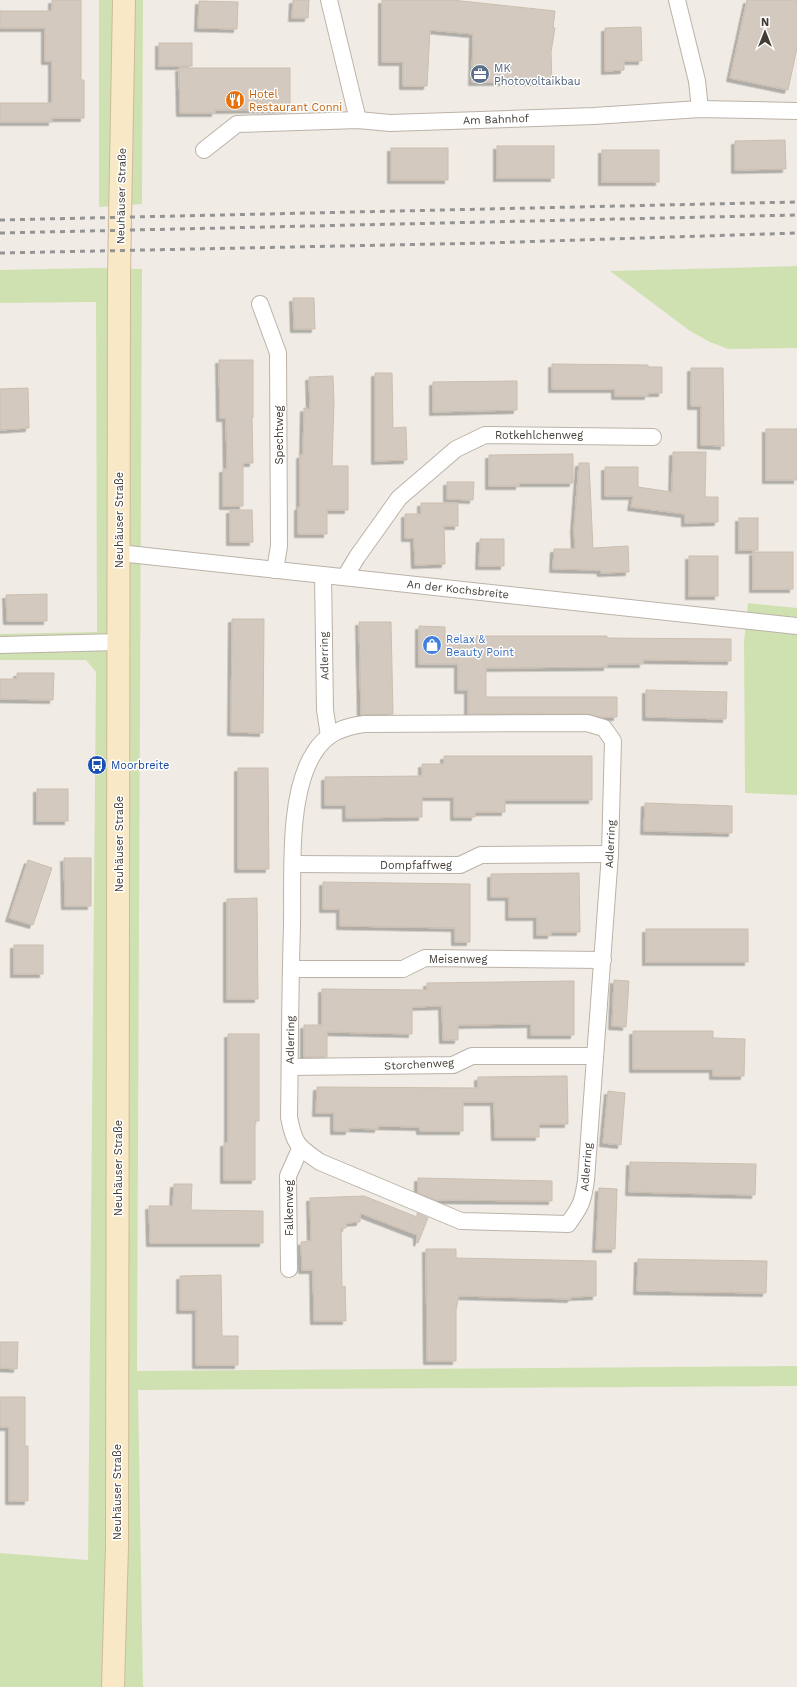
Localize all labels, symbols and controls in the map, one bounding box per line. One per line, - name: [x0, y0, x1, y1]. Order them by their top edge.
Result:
- north arrow: [745, 12, 785, 52]
- text: N: [761, 16, 769, 29]
- place label: MK Photovoltaikbau: [494, 62, 581, 88]
- office icon: MK Photovoltaikbau: [469, 63, 491, 85]
- place label: Hotel Restaurant Conni: [249, 88, 342, 114]
- restaurant icon: Hotel Restaurant Conni: [224, 89, 246, 111]
- street label: Am Bahnhof: [463, 112, 530, 127]
- street label: Neuhäuser Straße: [114, 148, 129, 244]
- street label: Spechtweg: [273, 405, 286, 464]
- street label: Rotkehlchenweg: [495, 429, 583, 442]
- street label: Neuhäuser Straße: [113, 472, 126, 568]
- street label: An der Kochsbreite: [406, 578, 510, 601]
- street label: Adlerring: [318, 632, 331, 680]
- place label: Relax & Beauty Point: [446, 633, 514, 659]
- shop icon: Relax & Beauty Point: [421, 634, 443, 656]
- bus stop icon: Moorbreite: [86, 754, 108, 776]
- place label: Moorbreite: [111, 759, 169, 772]
- street label: Neuhäuser Straße: [113, 796, 126, 892]
- street label: Adlerring: [603, 819, 618, 869]
- street label: Dompfaffweg: [380, 859, 452, 872]
- street label: Meisenweg: [429, 953, 487, 966]
- street label: Adlerring: [284, 1016, 297, 1064]
- street label: Storchenweg: [384, 1056, 454, 1073]
- street label: Neuhäuser Straße: [112, 1120, 125, 1216]
- street label: Adlerring: [578, 1142, 595, 1192]
- street label: Falkenweg: [283, 1180, 296, 1236]
- street label: Neuhäuser Straße: [111, 1444, 124, 1540]

